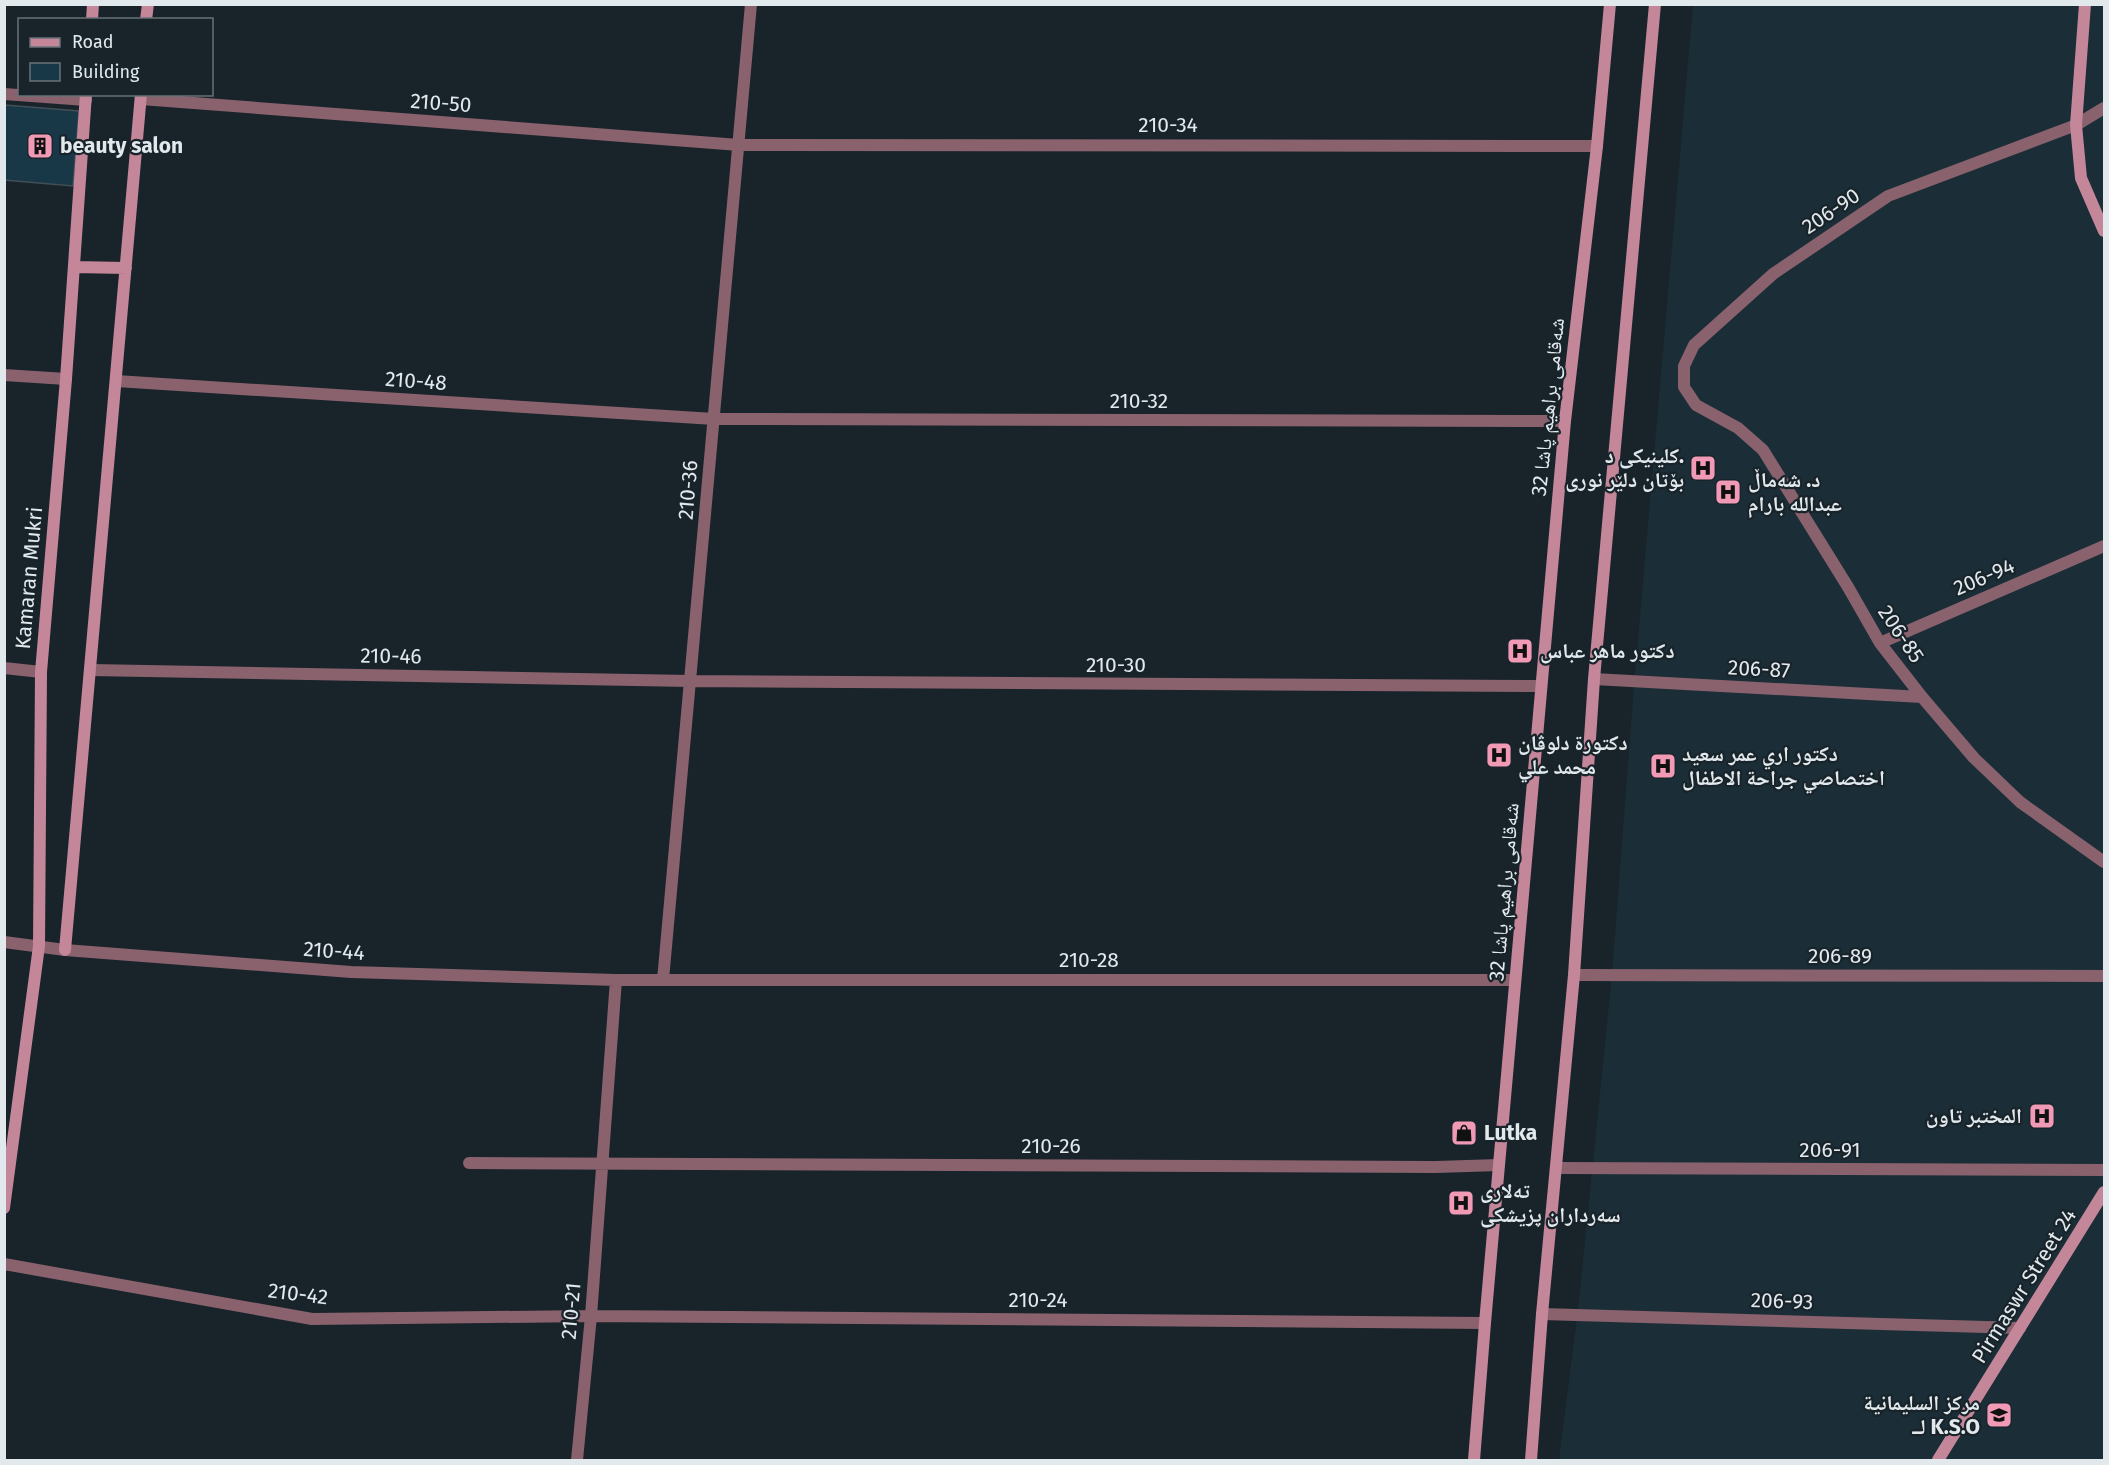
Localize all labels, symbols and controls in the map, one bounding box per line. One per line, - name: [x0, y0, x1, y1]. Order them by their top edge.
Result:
- legend: [18, 18, 213, 96]
- text: Road: [72, 31, 114, 53]
- text: Building: [72, 61, 140, 83]
- street label: 210-50: [410, 88, 472, 118]
- street label: 210-34: [1138, 112, 1198, 138]
- building icon: beauty salon: [25, 131, 55, 161]
- place label: beauty salon: [60, 133, 183, 159]
- street label: 206-90: [1797, 182, 1865, 240]
- street label: شەقامی براهیم پاشا 32: [1526, 317, 1571, 497]
- street label: 210-48: [384, 366, 448, 396]
- street label: 210-32: [1110, 388, 1168, 414]
- place label: کلینیکی د. بۆتان دلێر نوری: [1565, 443, 1684, 493]
- hospital icon: کلینیکی د. بۆتان دلێر نوری: [1688, 453, 1718, 483]
- street label: 210-36: [672, 459, 704, 521]
- place label: د. شەماڵ عبداللە بارام: [1748, 467, 1842, 518]
- hospital icon: د. شەماڵ عبداللە بارام: [1713, 477, 1743, 507]
- street label: Kamaran Mukri: [10, 506, 48, 650]
- street label: 206-94: [1950, 553, 2018, 601]
- street label: 206-85: [1872, 600, 1930, 668]
- hospital icon: دكتور ماهر عباس: [1505, 636, 1535, 666]
- place label: دكتور ماهر عباس: [1540, 638, 1675, 664]
- street label: 210-46: [360, 642, 422, 670]
- street label: 210-30: [1086, 652, 1146, 678]
- street label: 206-87: [1727, 654, 1791, 684]
- place label: دكتورة دلوڤان محمد علي: [1518, 730, 1628, 783]
- hospital icon: دكتورة دلوڤان محمد علي: [1484, 740, 1514, 770]
- place label: دكتور اري عمر سعيد اختصاصي جراحة الاطفال: [1682, 741, 1885, 794]
- hospital icon: دكتور اري عمر سعيد اختصاصي جراحة الاطفال: [1648, 751, 1678, 781]
- street label: شەقامی براهیم پاشا 32: [1483, 802, 1526, 982]
- street label: 210-44: [303, 936, 365, 966]
- street label: 206-89: [1808, 943, 1872, 969]
- street label: 210-28: [1059, 947, 1119, 973]
- hospital icon: المختبر تاون: [2027, 1101, 2057, 1131]
- place label: المختبر تاون: [1926, 1103, 2022, 1129]
- shop icon: Lutka: [1449, 1118, 1479, 1148]
- place label: Lutka: [1484, 1120, 1537, 1146]
- street label: 210-26: [1021, 1133, 1081, 1159]
- street label: 206-91: [1799, 1137, 1861, 1163]
- place label: تەلاری سەرداران پزیشکی: [1480, 1178, 1621, 1228]
- hospital icon: تەلاری سەرداران پزیشکی: [1446, 1188, 1476, 1218]
- street label: Pirmaswr Street 24: [1966, 1204, 2082, 1368]
- street label: 210-42: [267, 1277, 329, 1311]
- street label: 210-21: [556, 1282, 586, 1340]
- street label: 210-24: [1009, 1287, 1067, 1313]
- street label: 206-93: [1750, 1287, 1814, 1315]
- place label: مرکز السلیمانیة لــ K.S.O: [1863, 1390, 1980, 1440]
- school or university icon: مرکز السلیمانیة لــ K.S.O: [1984, 1400, 2014, 1430]

